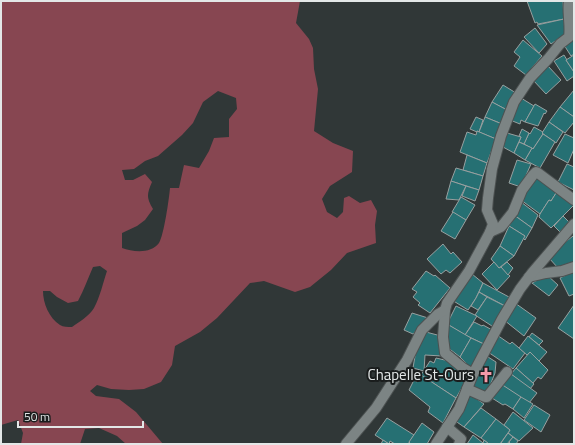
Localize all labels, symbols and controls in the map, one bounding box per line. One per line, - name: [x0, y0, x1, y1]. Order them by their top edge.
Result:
- place label: Chapelle St-Ours: [367, 363, 474, 386]
- church icon: Chapelle St-Ours: [477, 366, 495, 384]
- scale bar: [18, 403, 143, 429]
- text: 50 m: [24, 407, 50, 426]

